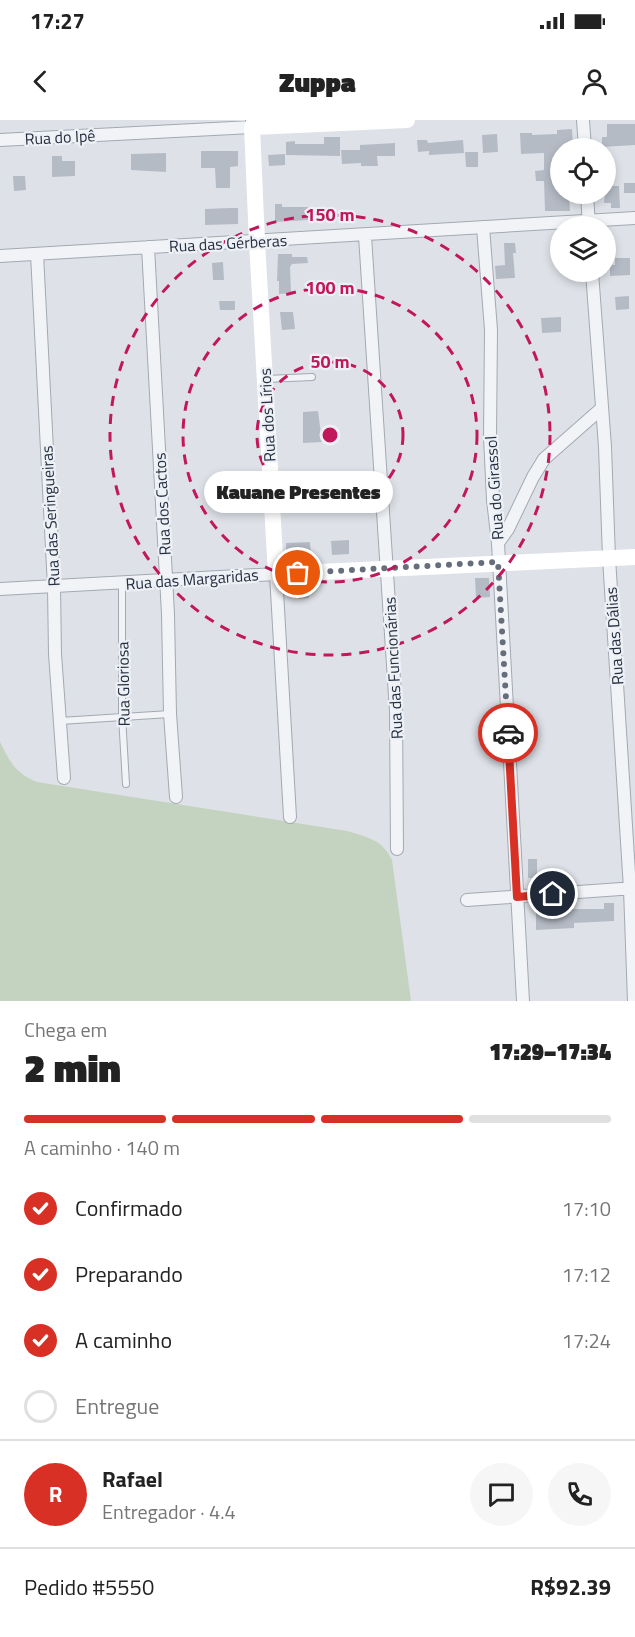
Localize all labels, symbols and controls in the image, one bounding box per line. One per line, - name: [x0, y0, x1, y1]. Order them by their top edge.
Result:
- text: 17:27: [30, 4, 85, 38]
- text: Zuppa: [279, 61, 356, 102]
- icon: back: [24, 65, 57, 98]
- icon: person: [578, 65, 611, 98]
- street label: Rua do Ipê: [24, 123, 96, 151]
- map controls: [550, 138, 616, 282]
- button: locate: [550, 138, 616, 204]
- text: 150 m: [305, 201, 355, 228]
- button: layers: [550, 216, 616, 282]
- street label: Rua das Gérberas: [168, 228, 288, 258]
- text: 100 m: [305, 274, 355, 301]
- text: 50 m: [310, 348, 350, 375]
- street label: Rua dos Lírios: [253, 368, 281, 462]
- centre of rings: [320, 425, 340, 445]
- street label: Rua do Girassol: [478, 435, 510, 541]
- street label: Rua das Seringueiras: [34, 445, 66, 587]
- street label: Rua dos Cactos: [147, 452, 177, 556]
- callout: Kauane Presentes: [204, 471, 392, 513]
- text: Kauane Presentes: [216, 476, 381, 507]
- pin: [272, 547, 323, 598]
- icon: bag: [281, 556, 314, 589]
- street label: Rua das Margaridas: [125, 562, 259, 596]
- street label: Rua das Dálias: [599, 586, 629, 686]
- street label: Rua das Funcionárias: [377, 596, 409, 740]
- street label: Rua Gloriosa: [110, 641, 136, 727]
- courier: [478, 703, 538, 763]
- icon: car: [492, 717, 525, 750]
- pin: [527, 868, 578, 919]
- icon: home: [536, 877, 569, 910]
- text: Chega em: [24, 1014, 107, 1045]
- text: 17:29–17:34: [489, 1035, 611, 1069]
- text: 2 min: [24, 1038, 121, 1097]
- text: A caminho · 140 m: [24, 1132, 180, 1163]
- text: Confirmado: [75, 1191, 183, 1225]
- icon: check: [24, 1192, 57, 1225]
- text: 17:10: [562, 1193, 611, 1224]
- text: Preparando: [75, 1257, 183, 1291]
- icon: check: [24, 1258, 57, 1291]
- text: 17:12: [562, 1259, 611, 1290]
- text: A caminho: [75, 1323, 172, 1357]
- icon: check: [24, 1324, 57, 1357]
- text: 17:24: [562, 1325, 611, 1356]
- text: Entregue: [75, 1389, 159, 1423]
- text: Rafael: [102, 1462, 163, 1496]
- button: chat: [470, 1463, 533, 1526]
- button: phone: [548, 1463, 611, 1526]
- text: R: [49, 1477, 62, 1511]
- text: Entregador · 4.4: [102, 1496, 236, 1527]
- text: Pedido #5550: [24, 1570, 154, 1604]
- text: R$92.39: [530, 1570, 611, 1604]

